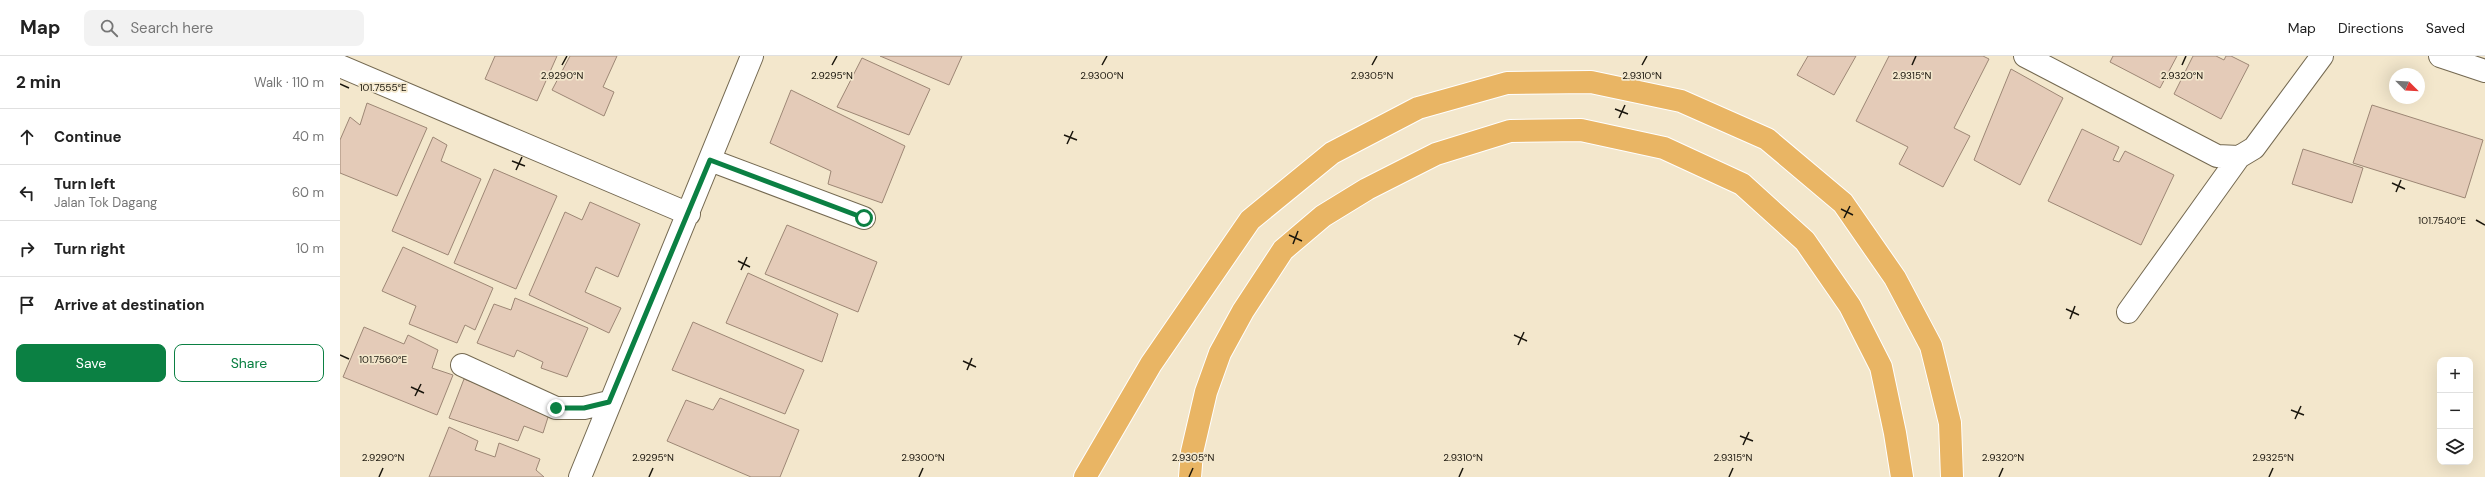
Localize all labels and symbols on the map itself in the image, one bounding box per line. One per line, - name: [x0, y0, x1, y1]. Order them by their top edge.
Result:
- north arrow: [2389, 68, 2425, 104]
- text: 2.9290°N: [541, 69, 583, 82]
- text: 2.9295°N: [811, 69, 853, 82]
- text: 2.9300°N: [1080, 69, 1124, 82]
- text: 2.9305°N: [1351, 69, 1393, 82]
- text: 2.9310°N: [1622, 69, 1662, 82]
- text: 2.9315°N: [1893, 69, 1932, 82]
- text: 2.9320°N: [2161, 69, 2203, 82]
- text: 101.7555°E: [359, 81, 407, 94]
- route start: [855, 209, 873, 227]
- text: 101.7540°E: [2418, 214, 2466, 227]
- text: 101.7560°E: [359, 353, 407, 366]
- route end: [547, 399, 565, 417]
- text: 2.9290°N: [362, 451, 404, 464]
- text: 2.9295°N: [632, 451, 674, 464]
- text: 2.9300°N: [901, 451, 945, 464]
- text: 2.9305°N: [1172, 451, 1214, 464]
- text: 2.9310°N: [1443, 451, 1483, 464]
- text: 2.9315°N: [1714, 451, 1753, 464]
- text: 2.9320°N: [1982, 451, 2024, 464]
- text: 2.9325°N: [2252, 451, 2294, 464]

